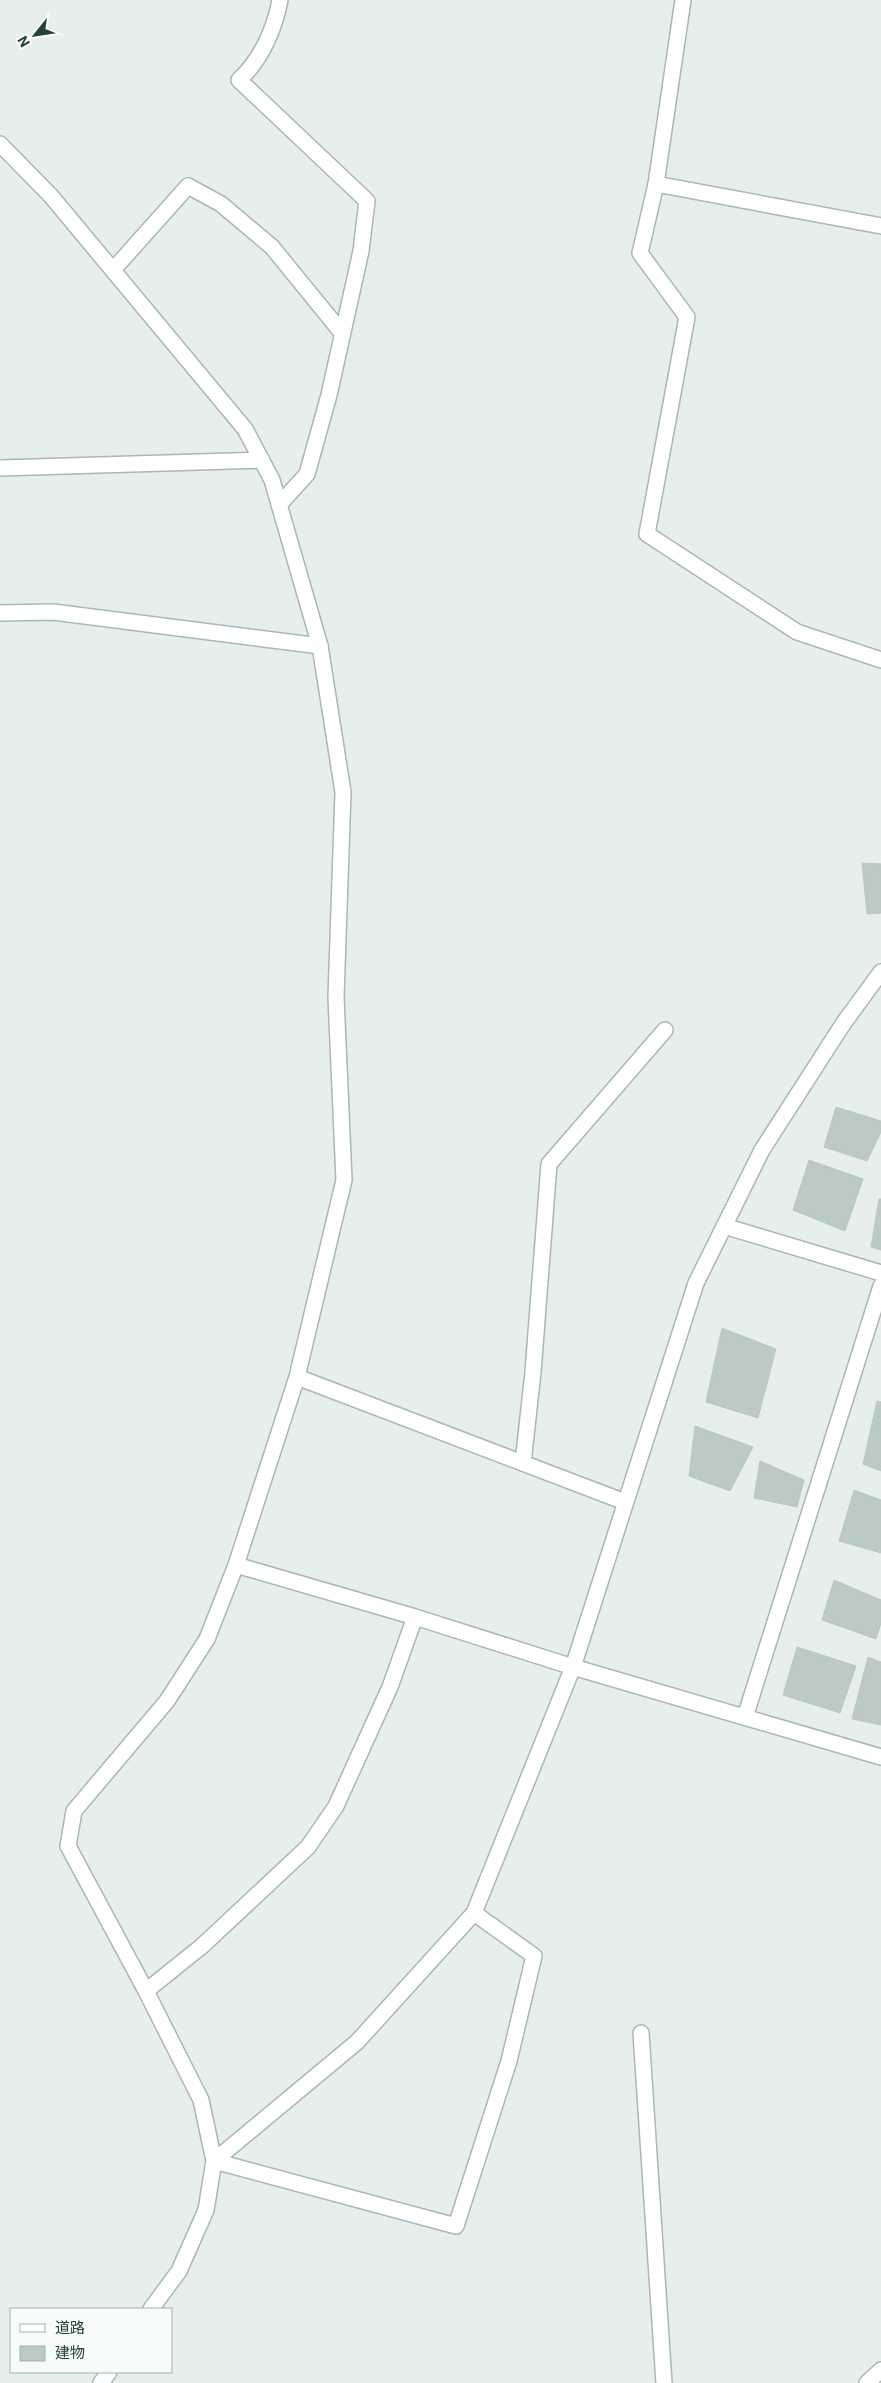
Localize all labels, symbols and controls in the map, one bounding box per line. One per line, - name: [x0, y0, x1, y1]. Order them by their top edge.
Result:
- north arrow: [10, 10, 60, 60]
- text: N: [14, 33, 33, 50]
- legend: [10, 2308, 172, 2373]
- text: 道路: [55, 2319, 85, 2337]
- text: 建物: [55, 2344, 85, 2362]

